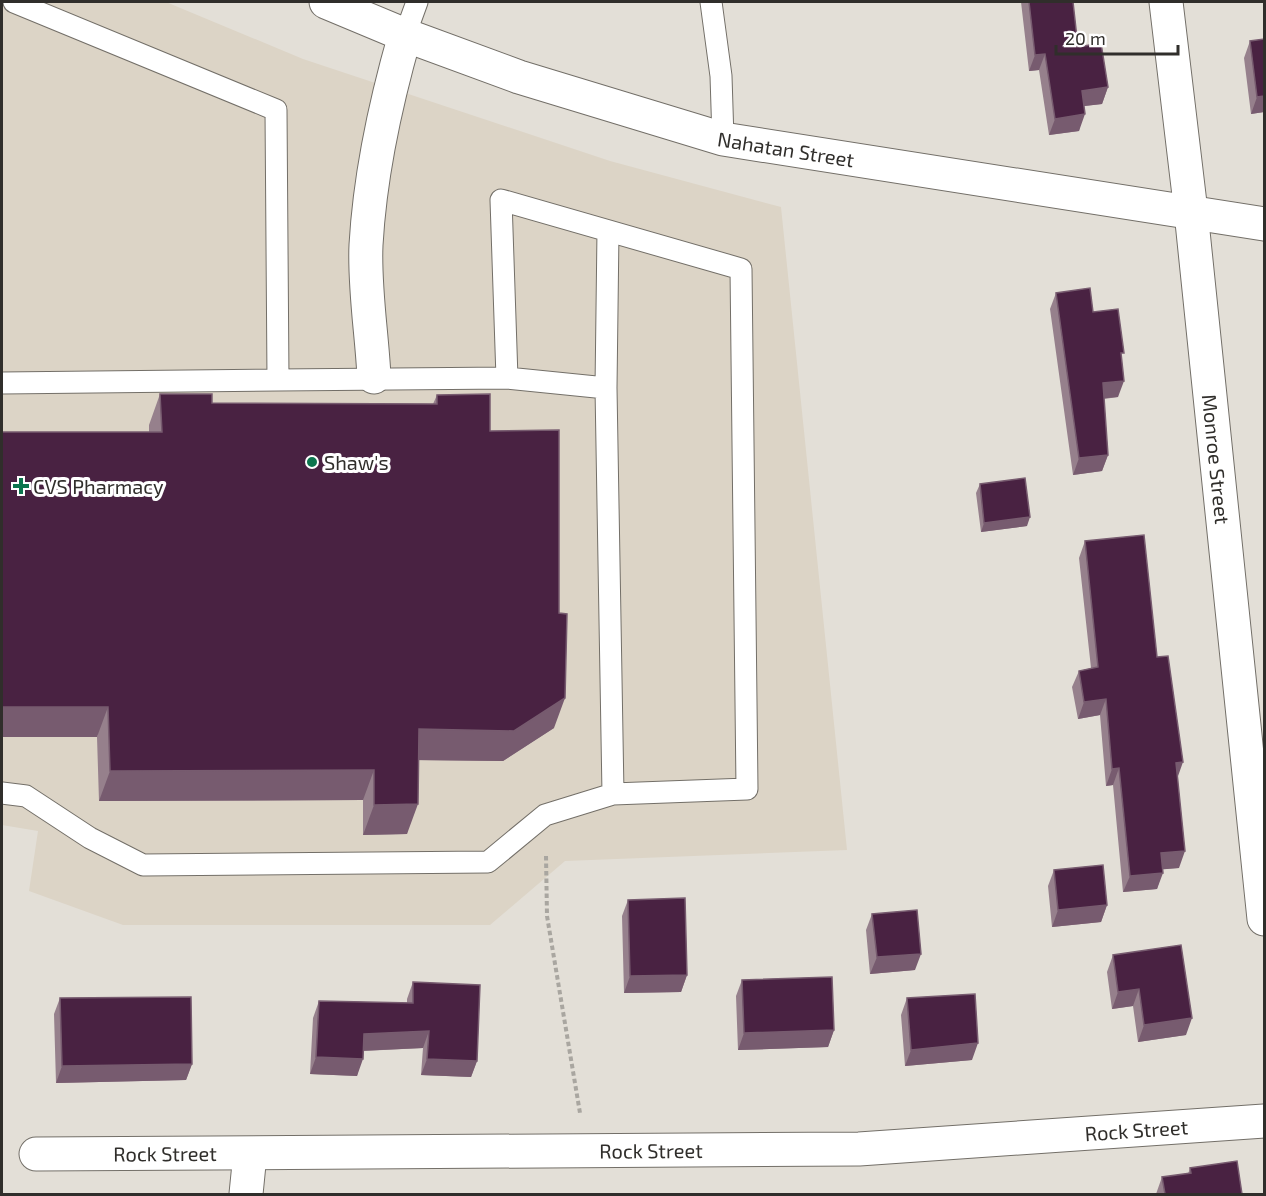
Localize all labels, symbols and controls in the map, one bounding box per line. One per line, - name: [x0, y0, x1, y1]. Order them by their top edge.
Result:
- scale bar: [1056, 18, 1178, 56]
- text: 20 m: [1065, 27, 1106, 49]
- street label: Nahatan Street: [716, 126, 856, 172]
- street label: Monroe Street: [1198, 393, 1235, 526]
- place label: Shaw's: [324, 450, 389, 474]
- marker: Shaw's: [305, 455, 319, 469]
- place label: CVS Pharmacy: [33, 474, 164, 498]
- marker: CVS Pharmacy: [14, 479, 28, 493]
- street label: Rock Street: [1084, 1114, 1189, 1145]
- street label: Rock Street: [599, 1138, 703, 1163]
- street label: Rock Street: [113, 1141, 217, 1166]

